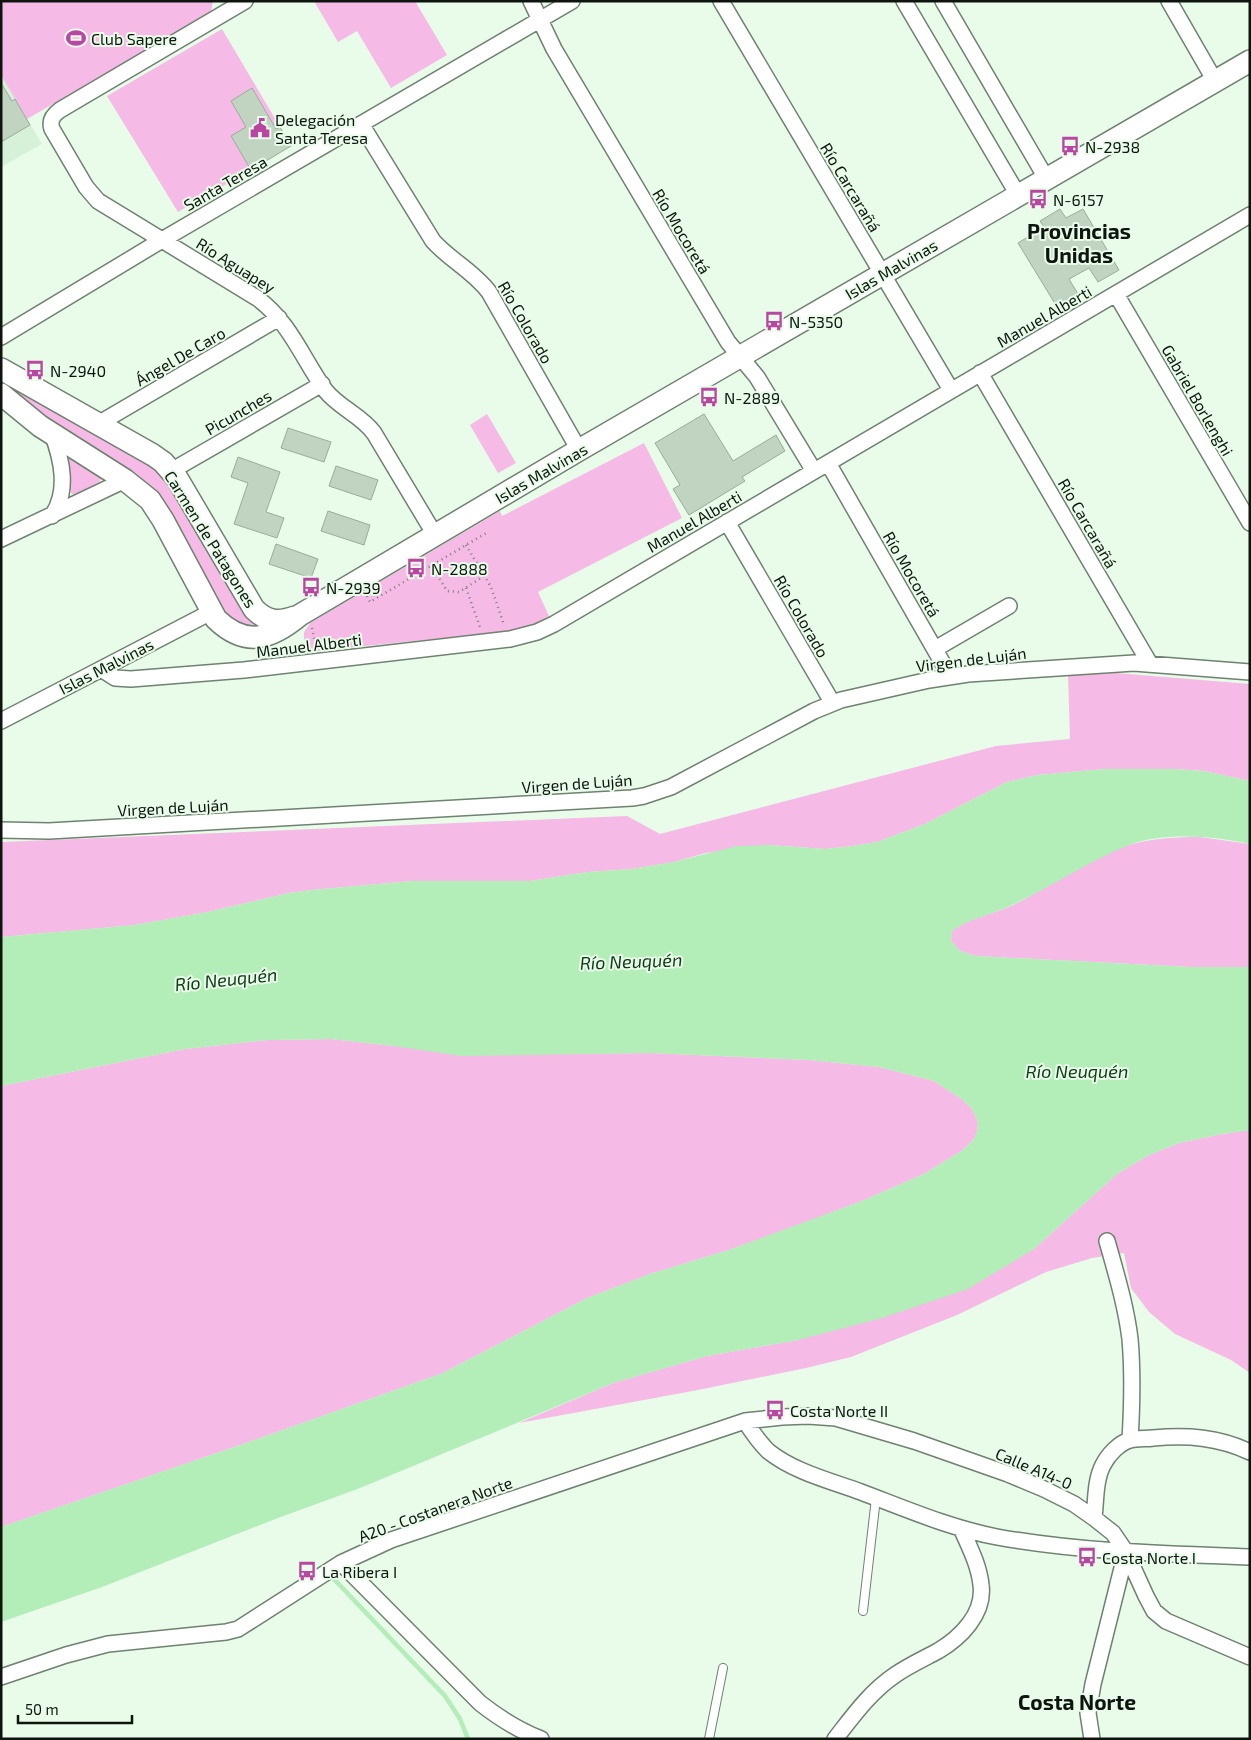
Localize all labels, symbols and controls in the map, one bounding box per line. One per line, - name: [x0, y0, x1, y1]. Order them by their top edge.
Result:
- sports icon: Club Sapere: [65, 27, 87, 49]
- place label: Club Sapere: [91, 29, 177, 48]
- place label: Delegación Santa Teresa: [275, 110, 368, 147]
- public building icon: Delegación Santa Teresa: [249, 117, 271, 139]
- bus stop icon: N-2938: [1059, 135, 1081, 157]
- place label: N-2938: [1085, 137, 1140, 156]
- street label: Río Carcarañá: [817, 139, 885, 235]
- street label: Santa Teresa: [180, 152, 270, 214]
- street label: Río Mocoretá: [649, 185, 715, 277]
- bus stop icon: N-6157: [1027, 188, 1049, 210]
- place label: N-6157: [1053, 190, 1104, 209]
- district label: Provincias Unidas: [1027, 218, 1131, 267]
- street label: Río Aguapey: [193, 233, 279, 297]
- street label: Islas Malvinas: [841, 235, 941, 303]
- street label: Río Colorado: [495, 277, 557, 367]
- street label: Manuel Alberti: [993, 281, 1095, 351]
- bus stop icon: N-5350: [763, 310, 785, 332]
- place label: N-5350: [789, 312, 843, 331]
- street label: Ángel De Caro: [132, 323, 228, 389]
- street label: Gabriel Borlenghi: [1158, 341, 1238, 459]
- bus stop icon: N-2940: [24, 359, 46, 381]
- place label: N-2940: [50, 361, 106, 380]
- street label: Picunches: [201, 385, 275, 439]
- bus stop icon: N-2889: [698, 386, 720, 408]
- place label: N-2889: [724, 388, 780, 407]
- street label: Islas Malvinas: [491, 439, 591, 507]
- street label: Carmen de Patagones: [161, 467, 261, 611]
- street label: Río Carcarañá: [1055, 475, 1121, 571]
- street label: Manuel Alberti: [643, 486, 745, 556]
- street label: Río Mocoretá: [880, 528, 944, 620]
- bus stop icon: N-2888: [405, 557, 427, 579]
- place label: N-2888: [431, 559, 488, 578]
- street label: Río Colorado: [771, 571, 833, 661]
- bus stop icon: N-2939: [300, 576, 322, 598]
- place label: N-2939: [326, 578, 381, 597]
- street label: Manuel Alberti: [255, 629, 363, 661]
- street label: Islas Malvinas: [56, 634, 156, 698]
- street label: Virgen de Luján: [915, 643, 1027, 676]
- street label: Virgen de Luján: [521, 770, 633, 797]
- street label: Virgen de Luján: [117, 795, 229, 820]
- water label: Río Neuquén: [579, 948, 683, 974]
- water label: Río Neuquén: [174, 963, 278, 995]
- water label: Río Neuquén: [1026, 1060, 1128, 1082]
- bus stop icon: Costa Norte II: [764, 1399, 786, 1421]
- place label: Costa Norte II: [790, 1401, 888, 1420]
- street label: Calle A14-0: [993, 1443, 1075, 1493]
- street label: A20 - Costanera Norte: [356, 1472, 514, 1546]
- bus stop icon: Costa Norte I: [1076, 1546, 1098, 1568]
- place label: Costa Norte I: [1102, 1548, 1196, 1567]
- bus stop icon: La Ribera I: [296, 1560, 318, 1582]
- place label: La Ribera I: [322, 1562, 397, 1581]
- district label: Costa Norte: [1018, 1689, 1136, 1714]
- scale bar: [18, 1692, 131, 1724]
- text: 50 m: [25, 1700, 59, 1718]

